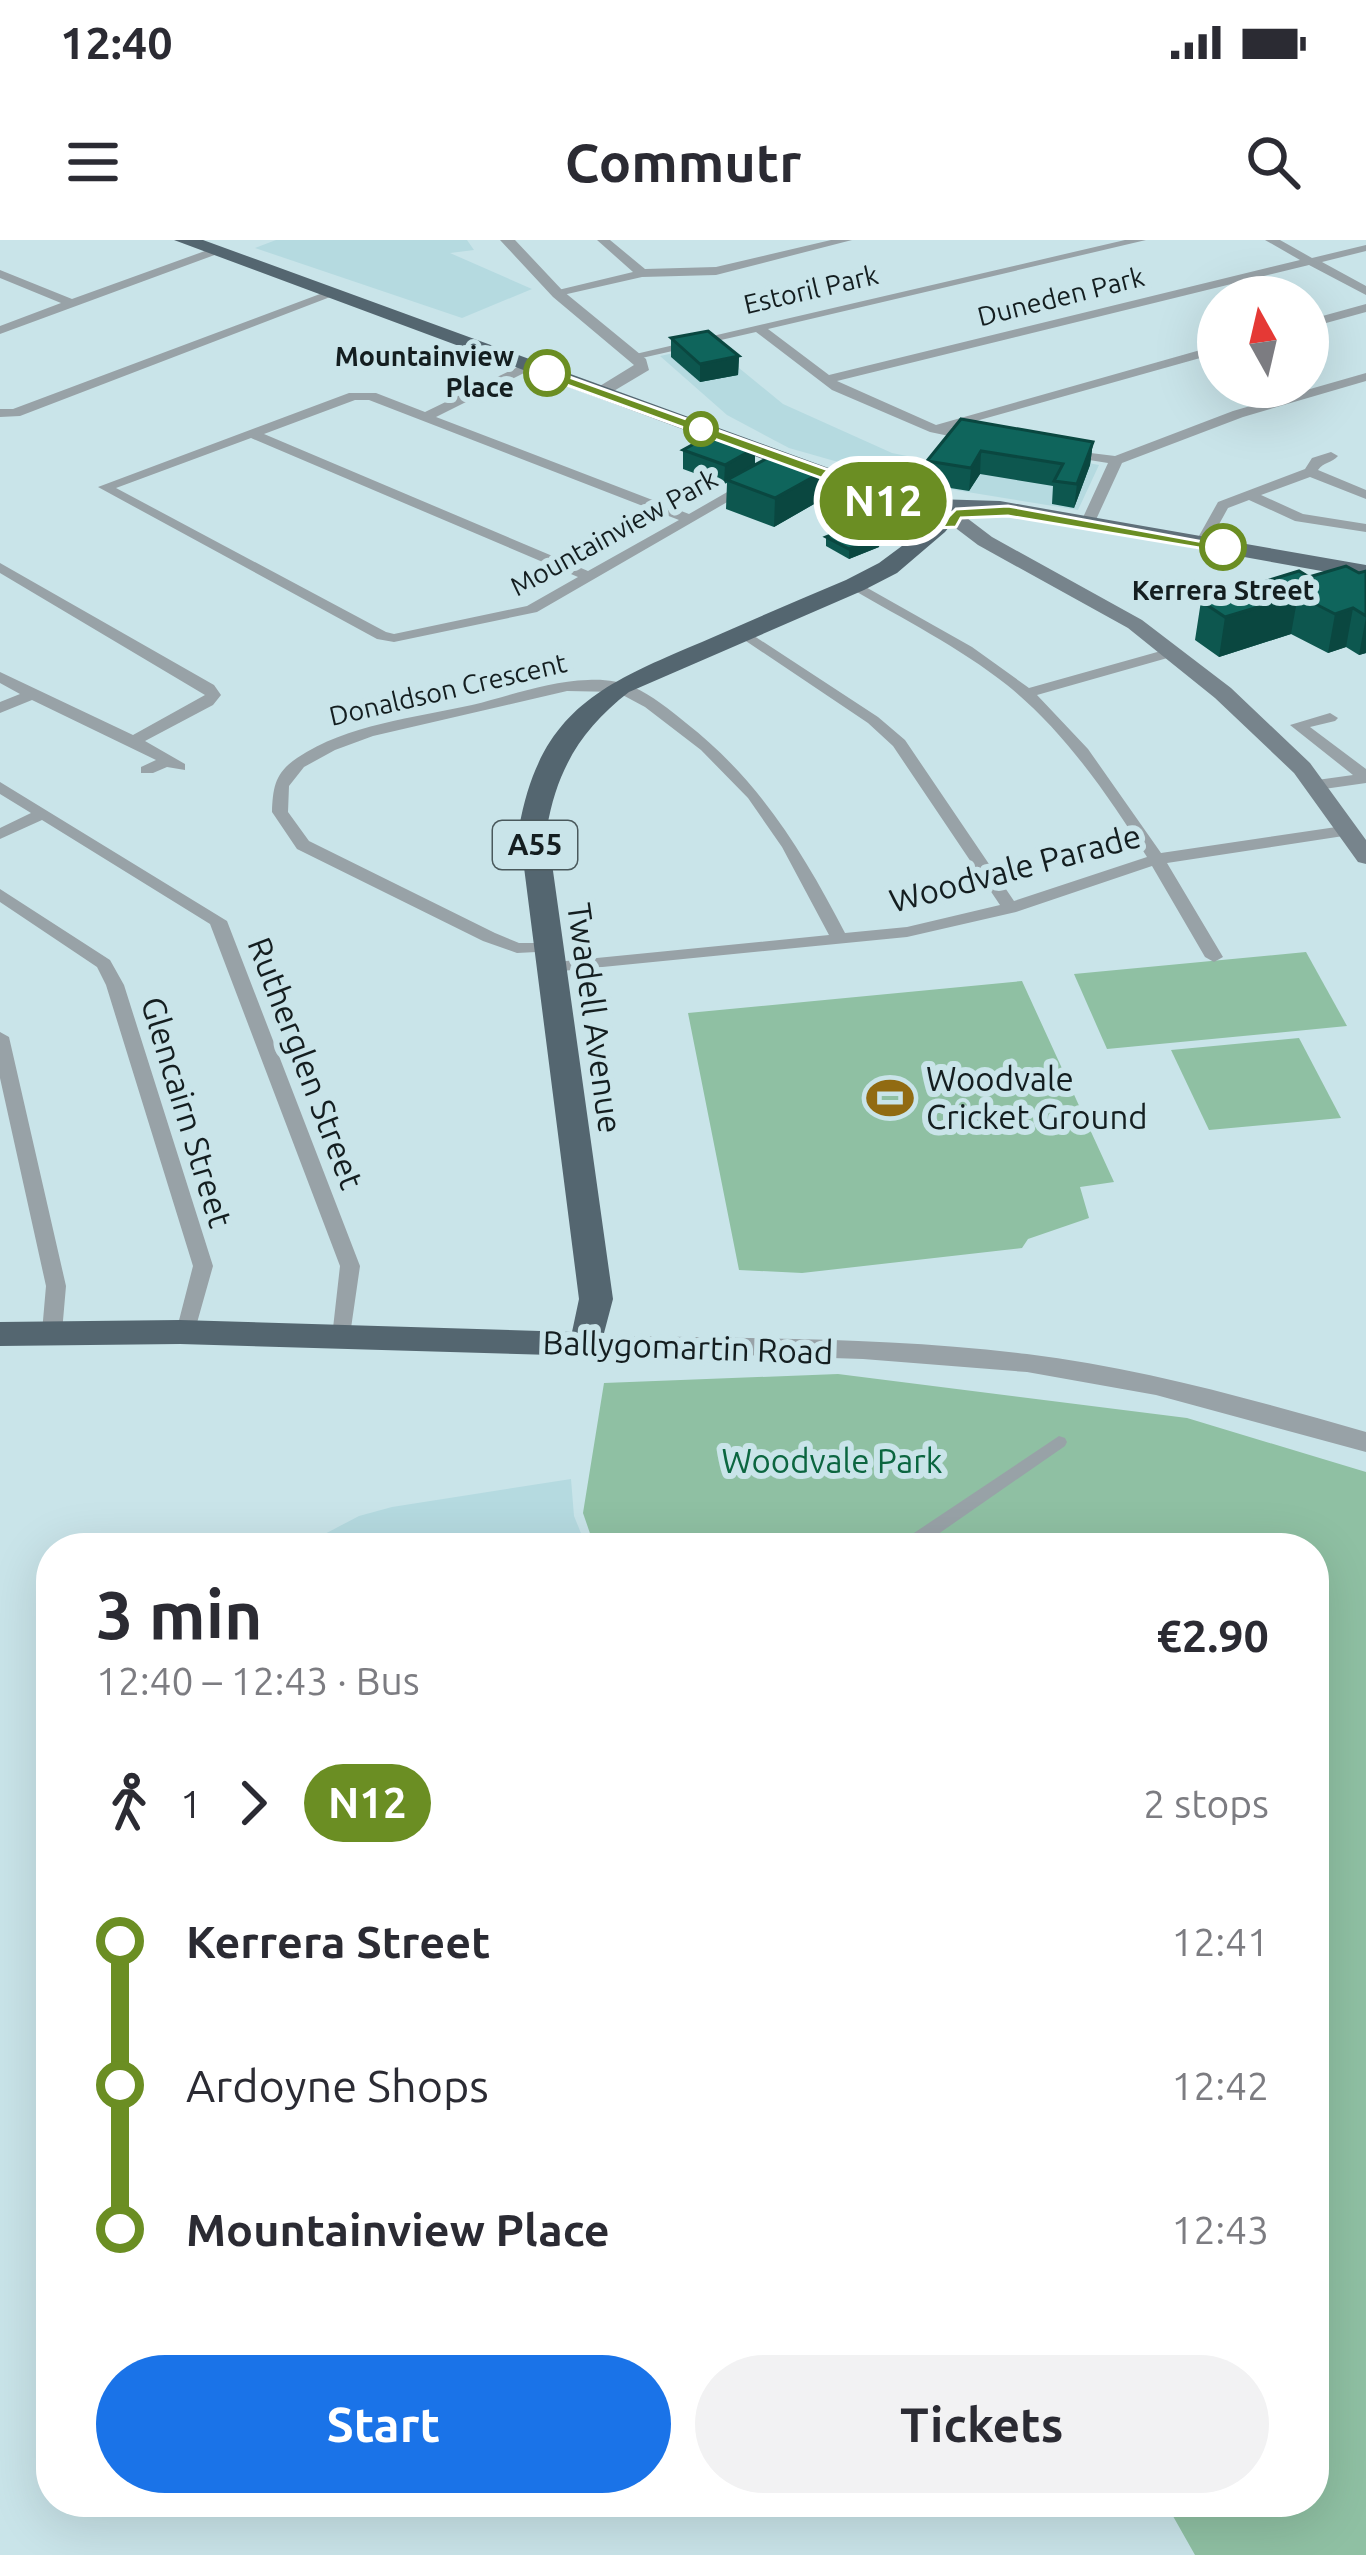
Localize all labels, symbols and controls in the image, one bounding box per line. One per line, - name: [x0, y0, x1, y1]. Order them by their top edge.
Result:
- text: 12:40: [60, 17, 173, 68]
- icon: menu: [60, 129, 126, 195]
- icon: search: [1240, 129, 1306, 195]
- text: Commutr: [565, 132, 801, 192]
- street label: Estoril Park: [741, 259, 881, 319]
- street label: Duneden Park: [974, 261, 1148, 331]
- north arrow: [1197, 276, 1329, 408]
- map controls: [1197, 276, 1329, 408]
- place label: Mountainview Place: [335, 341, 514, 402]
- marker: Mountainview Place: [525, 351, 569, 395]
- unlabelled marker: [685, 413, 717, 445]
- line badge: N12: [814, 462, 952, 540]
- street label: Mountainview Park: [505, 463, 723, 601]
- text: N12: [844, 477, 922, 524]
- marker: Kerrera Street: [1201, 525, 1245, 569]
- place label: Kerrera Street: [1132, 575, 1314, 605]
- street label: Donaldson Crescent: [326, 647, 570, 731]
- street label: Woodvale Parade: [885, 816, 1145, 919]
- road number: A55: [493, 821, 577, 869]
- street label: Twadell Avenue: [561, 900, 630, 1135]
- street label: Rutherglen Street: [241, 932, 371, 1194]
- street label: Glencairn Street: [135, 992, 240, 1231]
- place label: Woodvale Cricket Ground: [926, 1060, 1148, 1135]
- sports icon: Woodvale Cricket Ground: [865, 1073, 915, 1123]
- street label: Ballygomartin Road: [542, 1323, 834, 1370]
- park label: Woodvale Park: [722, 1442, 943, 1479]
- text: 3 min: [96, 1577, 263, 1651]
- text: €2.90: [1156, 1610, 1269, 1661]
- text: 12:40 – 12:43 · Bus: [96, 1659, 420, 1702]
- icon: walk: [96, 1770, 162, 1836]
- icon: forward: [220, 1770, 286, 1836]
- text: N12: [328, 1779, 407, 1826]
- text: 1: [180, 1782, 202, 1825]
- text: 2 stops: [1143, 1782, 1269, 1825]
- text: Kerrera Street: [186, 1916, 491, 1967]
- text: 12:41: [1171, 1920, 1269, 1963]
- text: Ardoyne Shops: [186, 2060, 489, 2111]
- text: 12:42: [1171, 2064, 1269, 2107]
- text: Mountainview Place: [186, 2204, 610, 2255]
- text: 12:43: [1171, 2208, 1269, 2251]
- button: Start: [96, 2355, 671, 2493]
- button: Tickets: [695, 2355, 1269, 2493]

